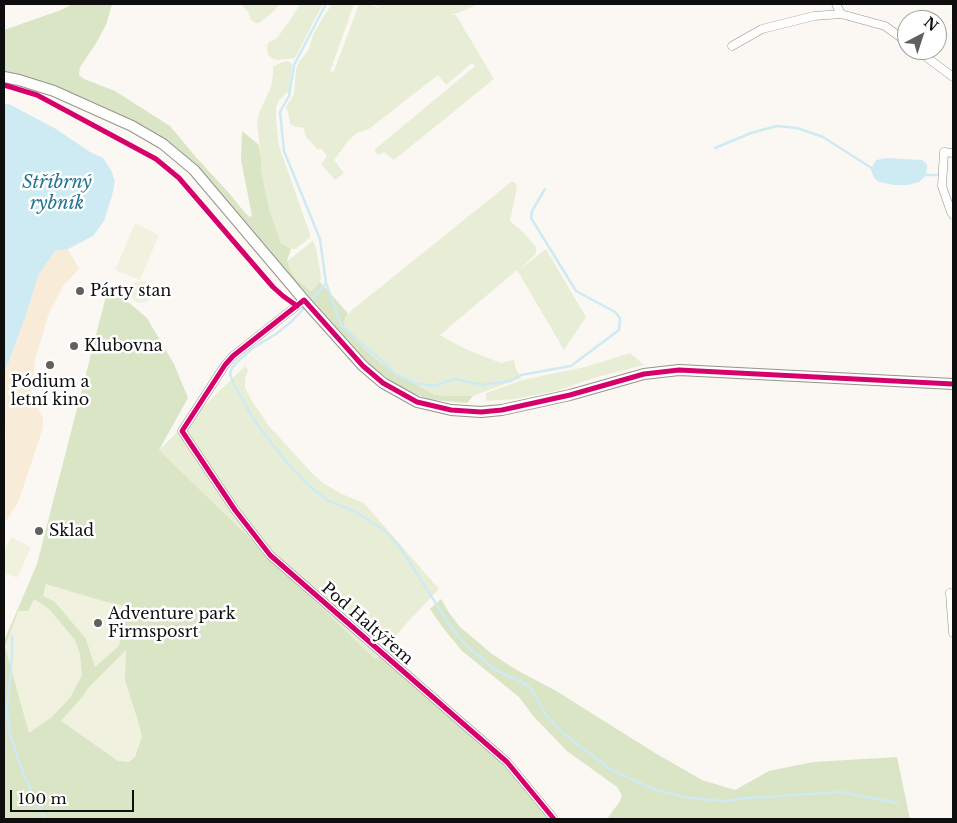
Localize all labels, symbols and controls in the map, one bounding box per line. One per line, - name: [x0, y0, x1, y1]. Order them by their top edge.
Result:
- north arrow: [897, 10, 947, 60]
- text: N: [920, 13, 942, 35]
- water label: Stříbrný rybník: [22, 172, 92, 214]
- place label: Párty stan: [90, 281, 171, 301]
- marker: Párty stan: [74, 285, 86, 297]
- place label: Klubovna: [84, 336, 163, 356]
- marker: Klubovna: [68, 340, 80, 352]
- marker: Pódium a letní kino: [44, 359, 56, 371]
- place label: Pódium a letní kino: [11, 372, 89, 410]
- place label: Sklad: [49, 521, 94, 541]
- marker: Sklad: [33, 525, 45, 537]
- street label: Pod Haltýřem: [317, 579, 417, 669]
- place label: Adventure park Firmsposrt: [108, 604, 236, 642]
- marker: Adventure park Firmsposrt: [92, 617, 104, 629]
- scale bar: [12, 780, 136, 812]
- text: 100 m: [18, 789, 67, 808]

